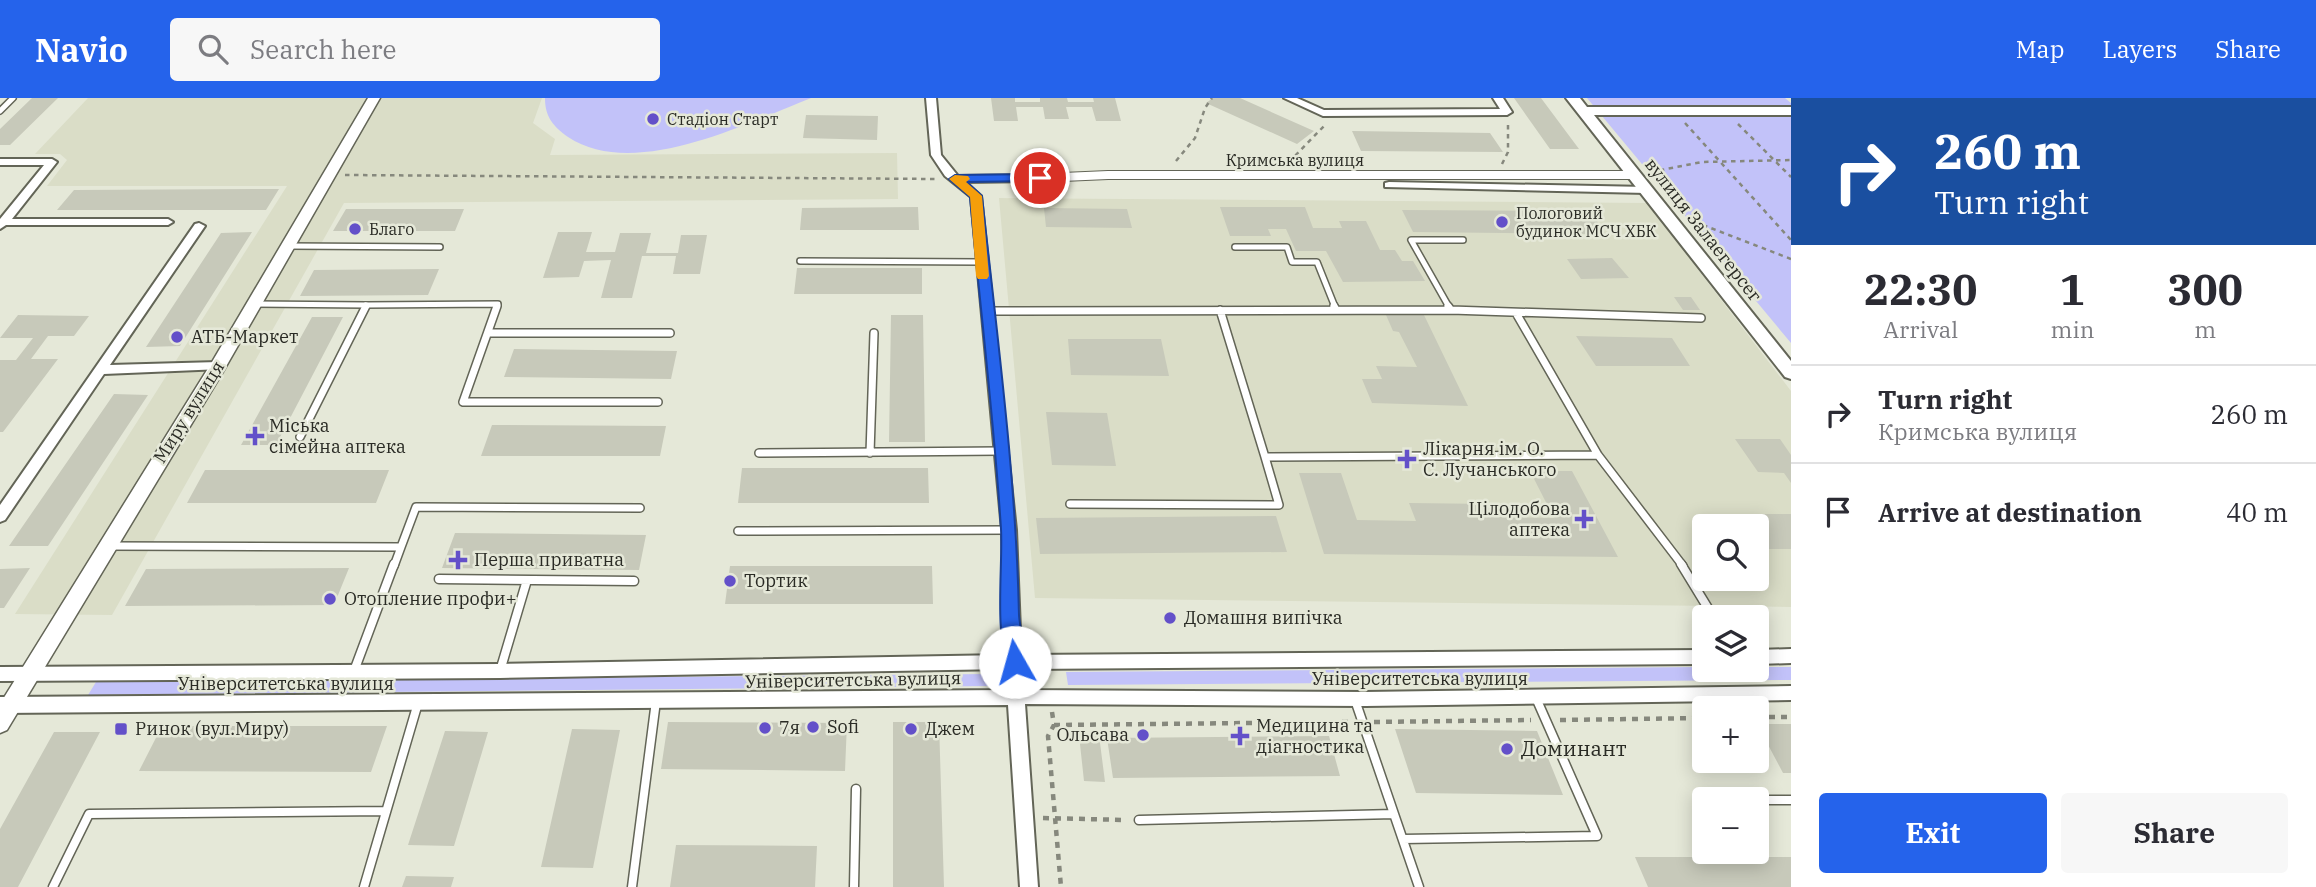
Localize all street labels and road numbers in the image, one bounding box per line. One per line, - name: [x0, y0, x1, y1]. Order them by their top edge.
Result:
- street label: Кримська вулиця: [1226, 150, 1364, 170]
- street label: вулиця Залаегерсег: [1640, 153, 1767, 306]
- street label: Миру вулиця: [148, 356, 229, 467]
- street label: Університетська вулиця: [745, 666, 961, 693]
- street label: Університетська вулиця: [1312, 667, 1528, 690]
- street label: Університетська вулиця: [178, 672, 394, 695]

